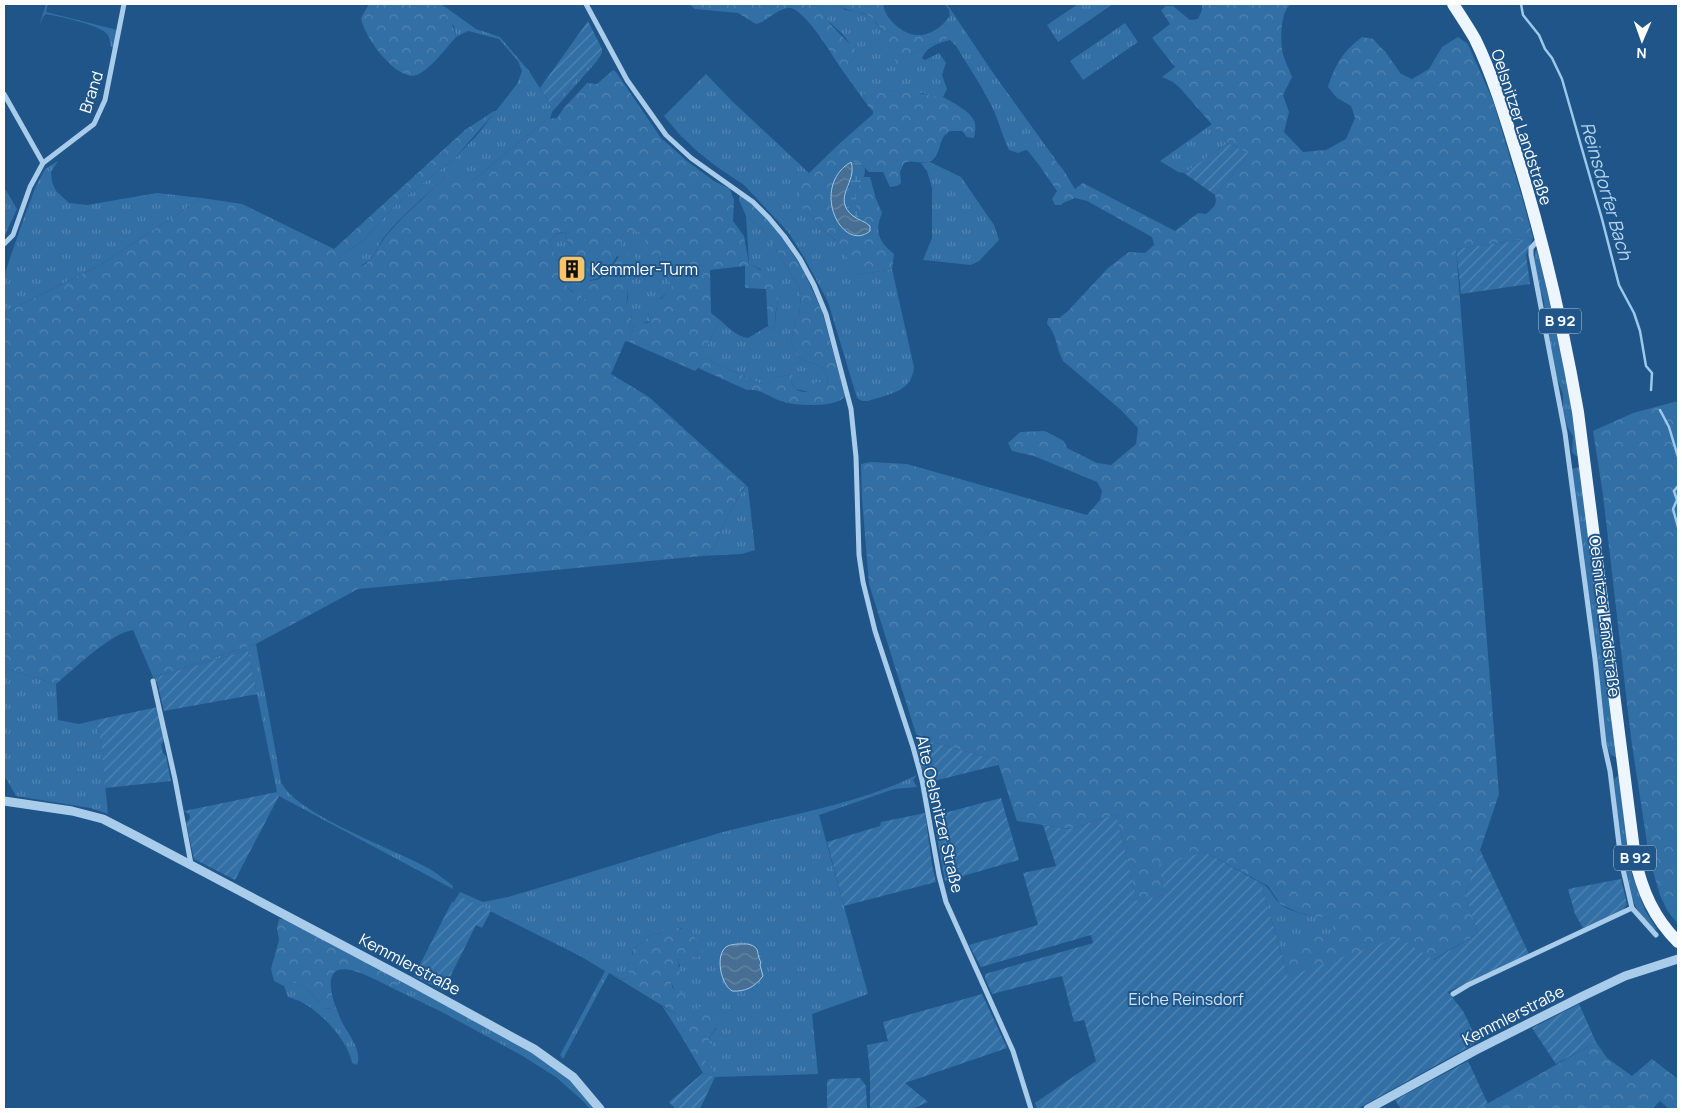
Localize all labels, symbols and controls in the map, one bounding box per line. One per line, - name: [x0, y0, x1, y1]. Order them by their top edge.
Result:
- north arrow: [1617, 15, 1667, 65]
- text: N: [1636, 44, 1647, 63]
- street label: Oelsnitzer Landstraße: [1486, 46, 1558, 208]
- street label: Brand: [74, 68, 108, 116]
- water label: Reinsdorfer Bach: [1576, 119, 1638, 264]
- building icon: Kemmler-Turm: [557, 254, 587, 284]
- place label: Kemmler-Turm: [591, 258, 698, 280]
- road number: B 92: [1539, 308, 1581, 334]
- street label: Oelsnitzer Landstraße: [1584, 534, 1626, 698]
- street label: Alte Oelsnitzer Straße: [911, 733, 969, 895]
- road number: B 92: [1614, 846, 1656, 870]
- street label: Kemmlerstraße: [356, 928, 464, 1000]
- street label: Kemmlerstraße: [1458, 980, 1568, 1050]
- park label: Eiche Reinsdorf: [1128, 988, 1244, 1010]

